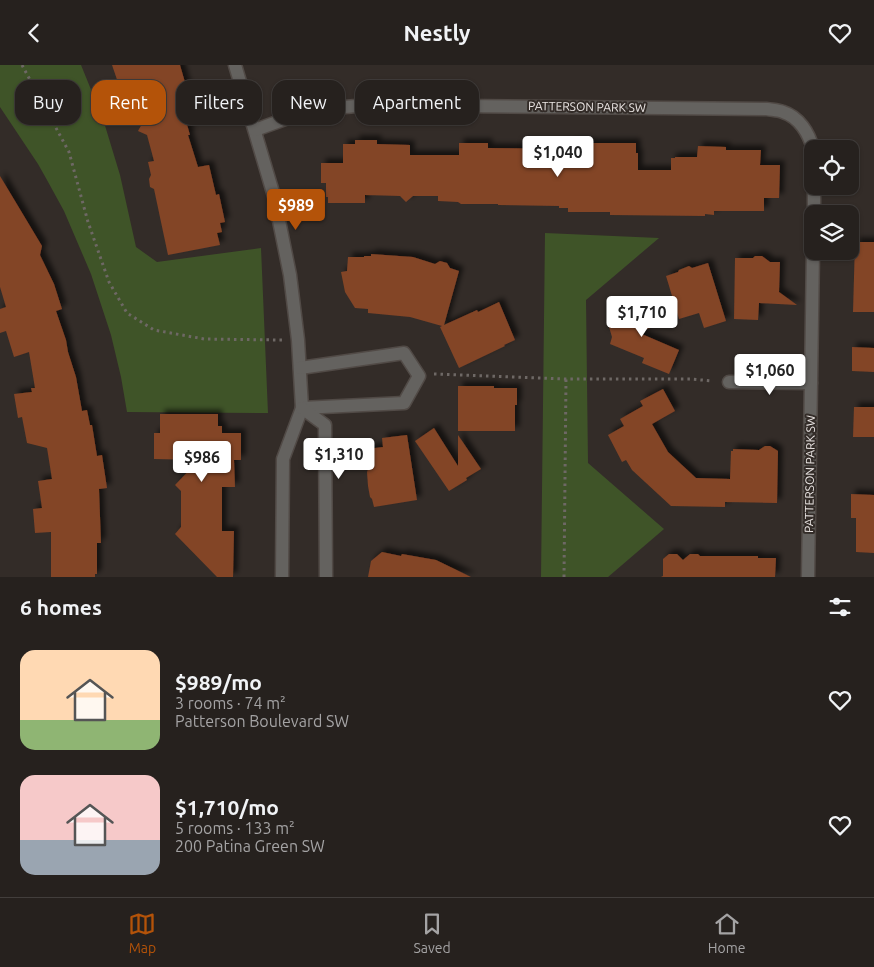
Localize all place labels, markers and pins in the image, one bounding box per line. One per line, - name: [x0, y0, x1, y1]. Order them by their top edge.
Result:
- pin: $1,040: [517, 135, 599, 178]
- pin: $989: [266, 189, 326, 231]
- pin: $1,710: [601, 295, 683, 338]
- pin: $1,060: [729, 353, 811, 396]
- pin: $1,310: [298, 437, 380, 480]
- pin: $986: [172, 441, 232, 483]

